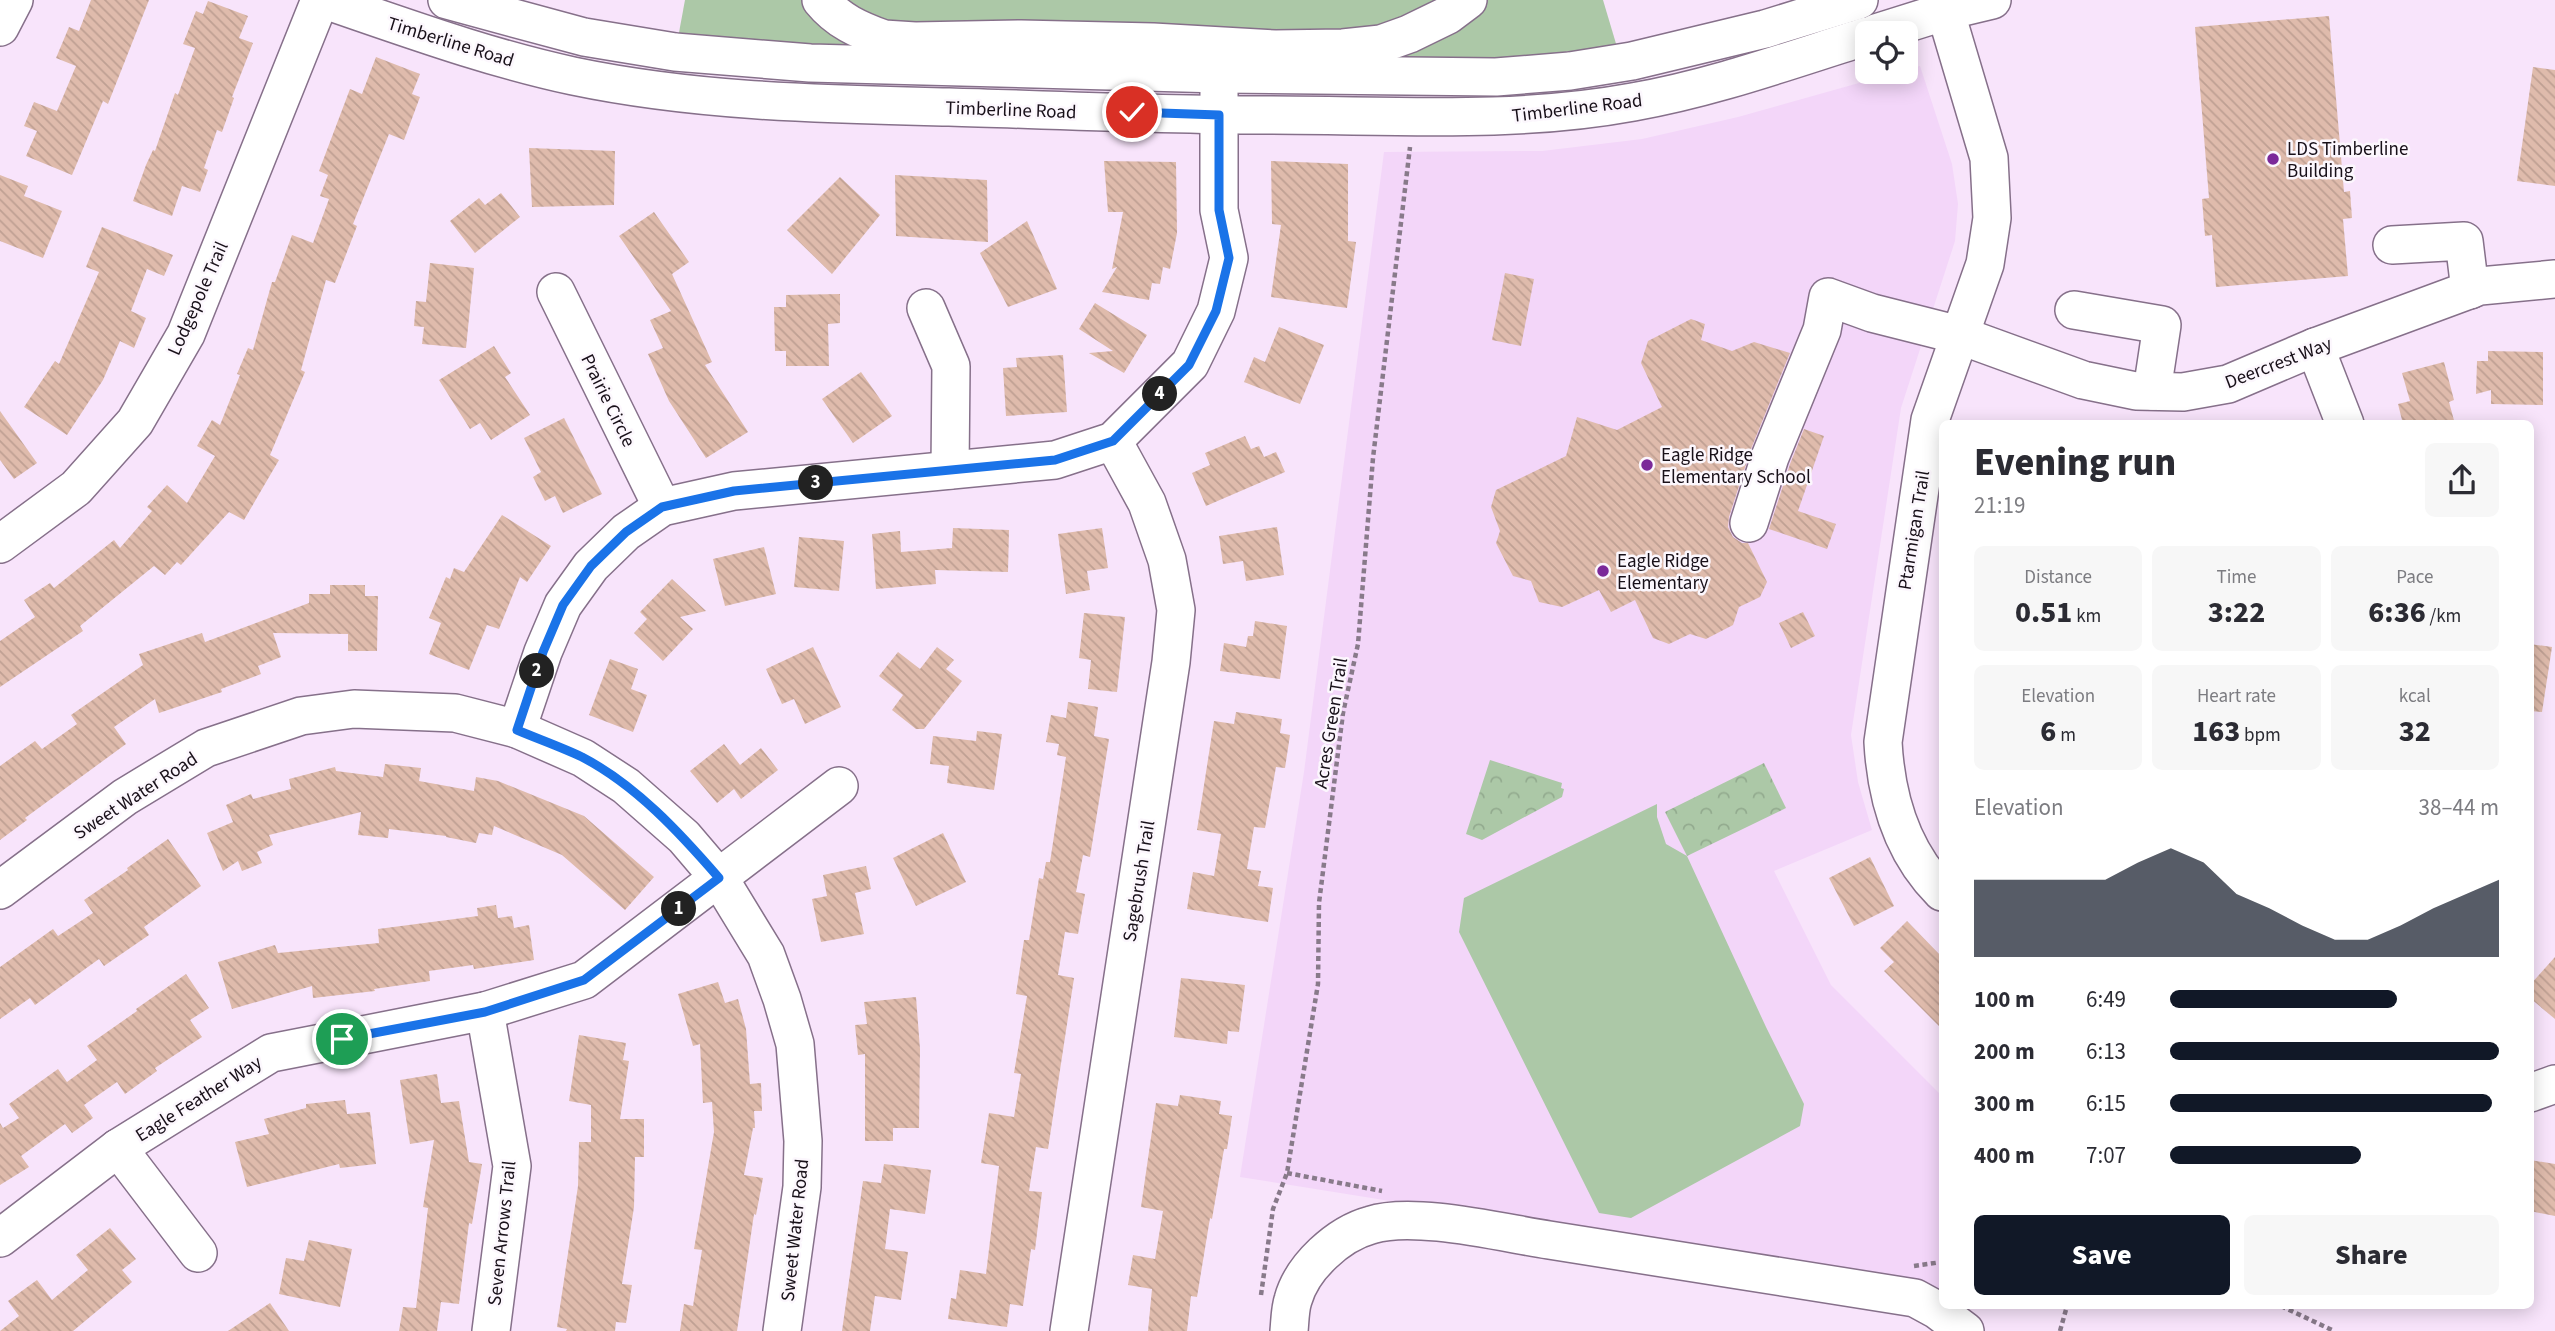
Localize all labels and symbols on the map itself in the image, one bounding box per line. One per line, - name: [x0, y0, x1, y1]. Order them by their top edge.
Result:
- street label: Timberline Road: [384, 10, 517, 75]
- pin: [1102, 82, 1162, 142]
- street label: Timberline Road: [1510, 87, 1644, 130]
- street label: Timberline Road: [945, 95, 1077, 126]
- place label: LDS Timberline Building: [2287, 136, 2408, 185]
- marker: LDS Timberline Building: [2265, 151, 2281, 167]
- street label: Lodgepole Trail: [161, 237, 236, 360]
- street label: Deercrest Way: [2221, 331, 2336, 396]
- street label: Prairie Circle: [573, 350, 642, 452]
- pin: 4: [1142, 376, 1178, 412]
- place label: Eagle Ridge Elementary School: [1661, 442, 1811, 491]
- marker: Eagle Ridge Elementary School: [1639, 457, 1655, 473]
- pin: 3: [798, 466, 834, 500]
- street label: Ptarmigan Trail: [1892, 468, 1937, 592]
- place label: Eagle Ridge Elementary: [1617, 548, 1709, 597]
- marker: Eagle Ridge Elementary: [1595, 563, 1611, 579]
- pin: 2: [520, 654, 554, 688]
- street label: Acres Green Trail: [1308, 656, 1355, 791]
- street label: Sweet Water Road: [68, 746, 203, 847]
- street label: Sagebrush Trail: [1117, 818, 1162, 944]
- pin: 1: [662, 892, 696, 926]
- pin: [312, 1009, 372, 1069]
- street label: Eagle Feather Way: [130, 1049, 267, 1149]
- street label: Sweet Water Road: [775, 1157, 816, 1303]
- street label: Seven Arrows Trail: [481, 1159, 524, 1307]

